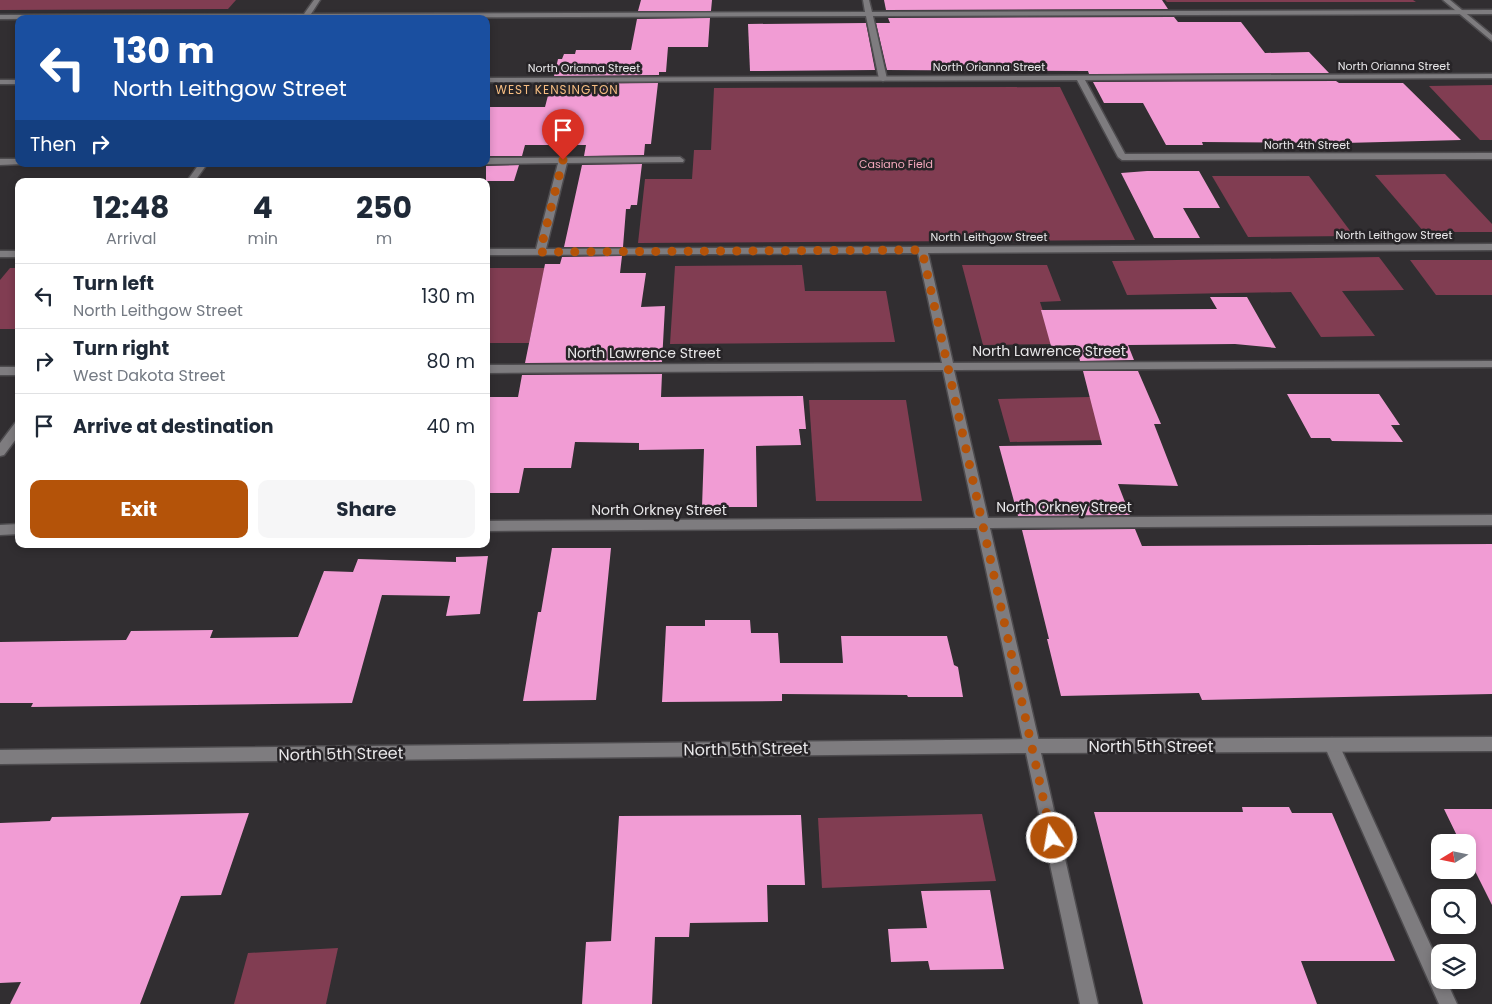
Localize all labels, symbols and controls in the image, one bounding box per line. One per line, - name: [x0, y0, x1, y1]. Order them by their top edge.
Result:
- text: 130 m: [113, 26, 215, 75]
- icon: left: [30, 35, 95, 100]
- street label: North Orianna Street: [1338, 58, 1450, 74]
- street label: North Orianna Street: [933, 59, 1045, 75]
- street label: North Orianna Street: [528, 60, 640, 76]
- text: North Leithgow Street: [113, 73, 347, 104]
- district label: WEST KENSINGTON: [495, 81, 619, 98]
- pin: [542, 109, 584, 160]
- icon: arrive: [549, 116, 577, 144]
- icon: right: [86, 130, 114, 158]
- text: Then: [30, 131, 76, 158]
- street label: North 4th Street: [1264, 137, 1350, 153]
- park label: Casiano Field: [859, 156, 933, 172]
- text: 12:48: [93, 186, 170, 229]
- text: 4: [253, 186, 273, 229]
- text: 250: [356, 186, 412, 229]
- text: Arrival: [106, 227, 156, 250]
- text: min: [247, 227, 278, 250]
- text: m: [376, 227, 392, 250]
- street label: North Leithgow Street: [1336, 227, 1452, 243]
- street label: North Leithgow Street: [931, 229, 1047, 245]
- text: Turn left: [73, 270, 154, 297]
- icon: left: [30, 282, 58, 310]
- text: 130 m: [421, 283, 475, 310]
- text: North Leithgow Street: [73, 299, 243, 322]
- text: Turn right: [73, 335, 169, 362]
- street label: North Lawrence Street: [972, 341, 1126, 361]
- street label: North Lawrence Street: [567, 343, 721, 363]
- icon: right: [30, 347, 58, 375]
- text: 80 m: [426, 348, 475, 375]
- text: West Dakota Street: [73, 364, 225, 387]
- icon: arrive: [30, 412, 58, 440]
- text: Arrive at destination: [73, 413, 274, 440]
- text: 40 m: [426, 413, 475, 440]
- button: Exit: [30, 480, 248, 538]
- button: Share: [258, 480, 475, 538]
- street label: North Orkney Street: [996, 497, 1132, 517]
- street label: North Orkney Street: [591, 500, 727, 520]
- street label: North 5th Street: [1088, 735, 1214, 758]
- street label: North 5th Street: [683, 736, 809, 762]
- street label: North 5th Street: [278, 741, 404, 767]
- position arrow: [1025, 811, 1077, 863]
- north arrow: [1431, 834, 1476, 879]
- map controls: [1431, 834, 1476, 989]
- button: search: [1431, 889, 1476, 934]
- button: layers: [1431, 944, 1476, 989]

